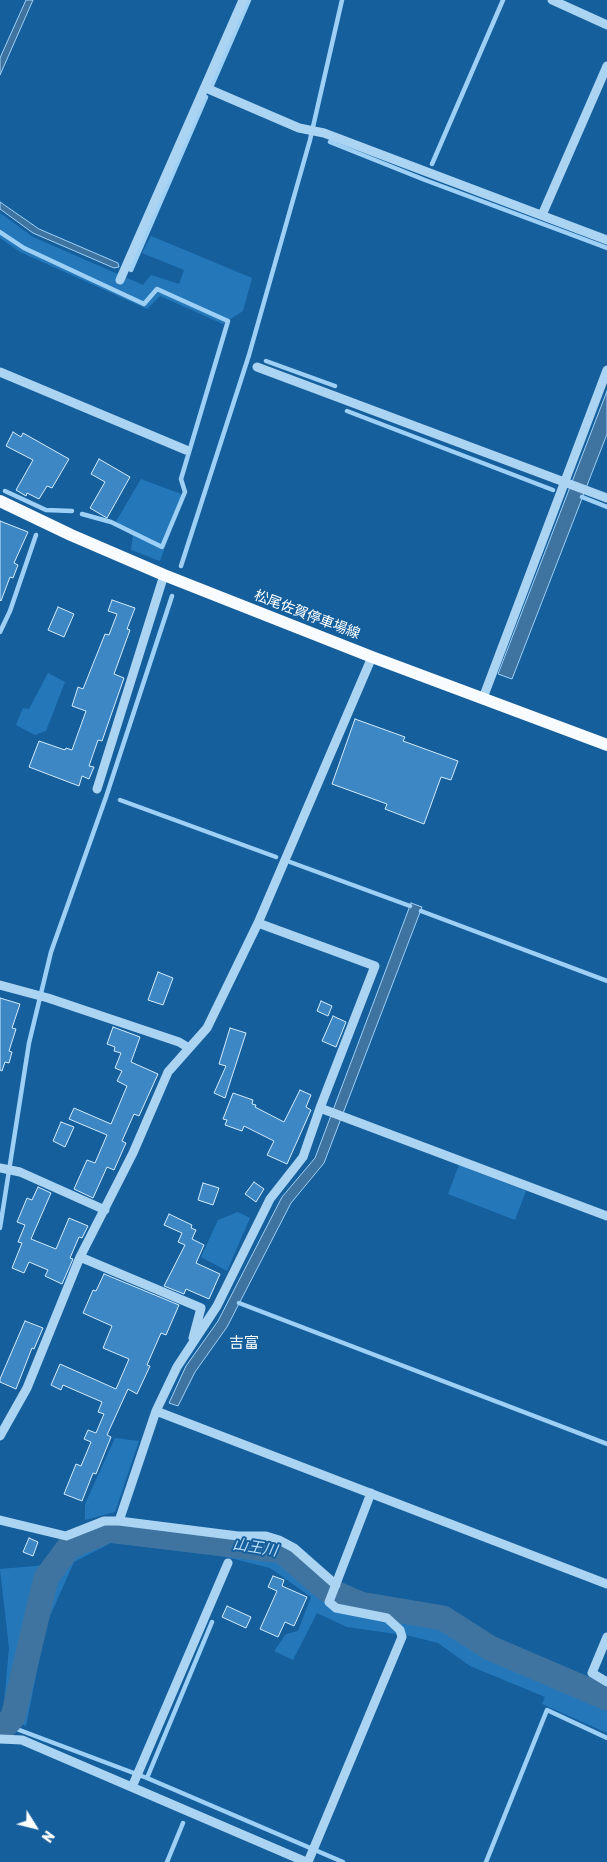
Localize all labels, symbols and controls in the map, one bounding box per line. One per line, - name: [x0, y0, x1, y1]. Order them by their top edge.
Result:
- street label: 松尾佐賀停車場線: [252, 587, 362, 643]
- district label: 吉富: [229, 1335, 259, 1353]
- water label: 山王川: [231, 1536, 279, 1560]
- north arrow: [10, 1802, 60, 1852]
- text: N: [38, 1827, 57, 1845]

